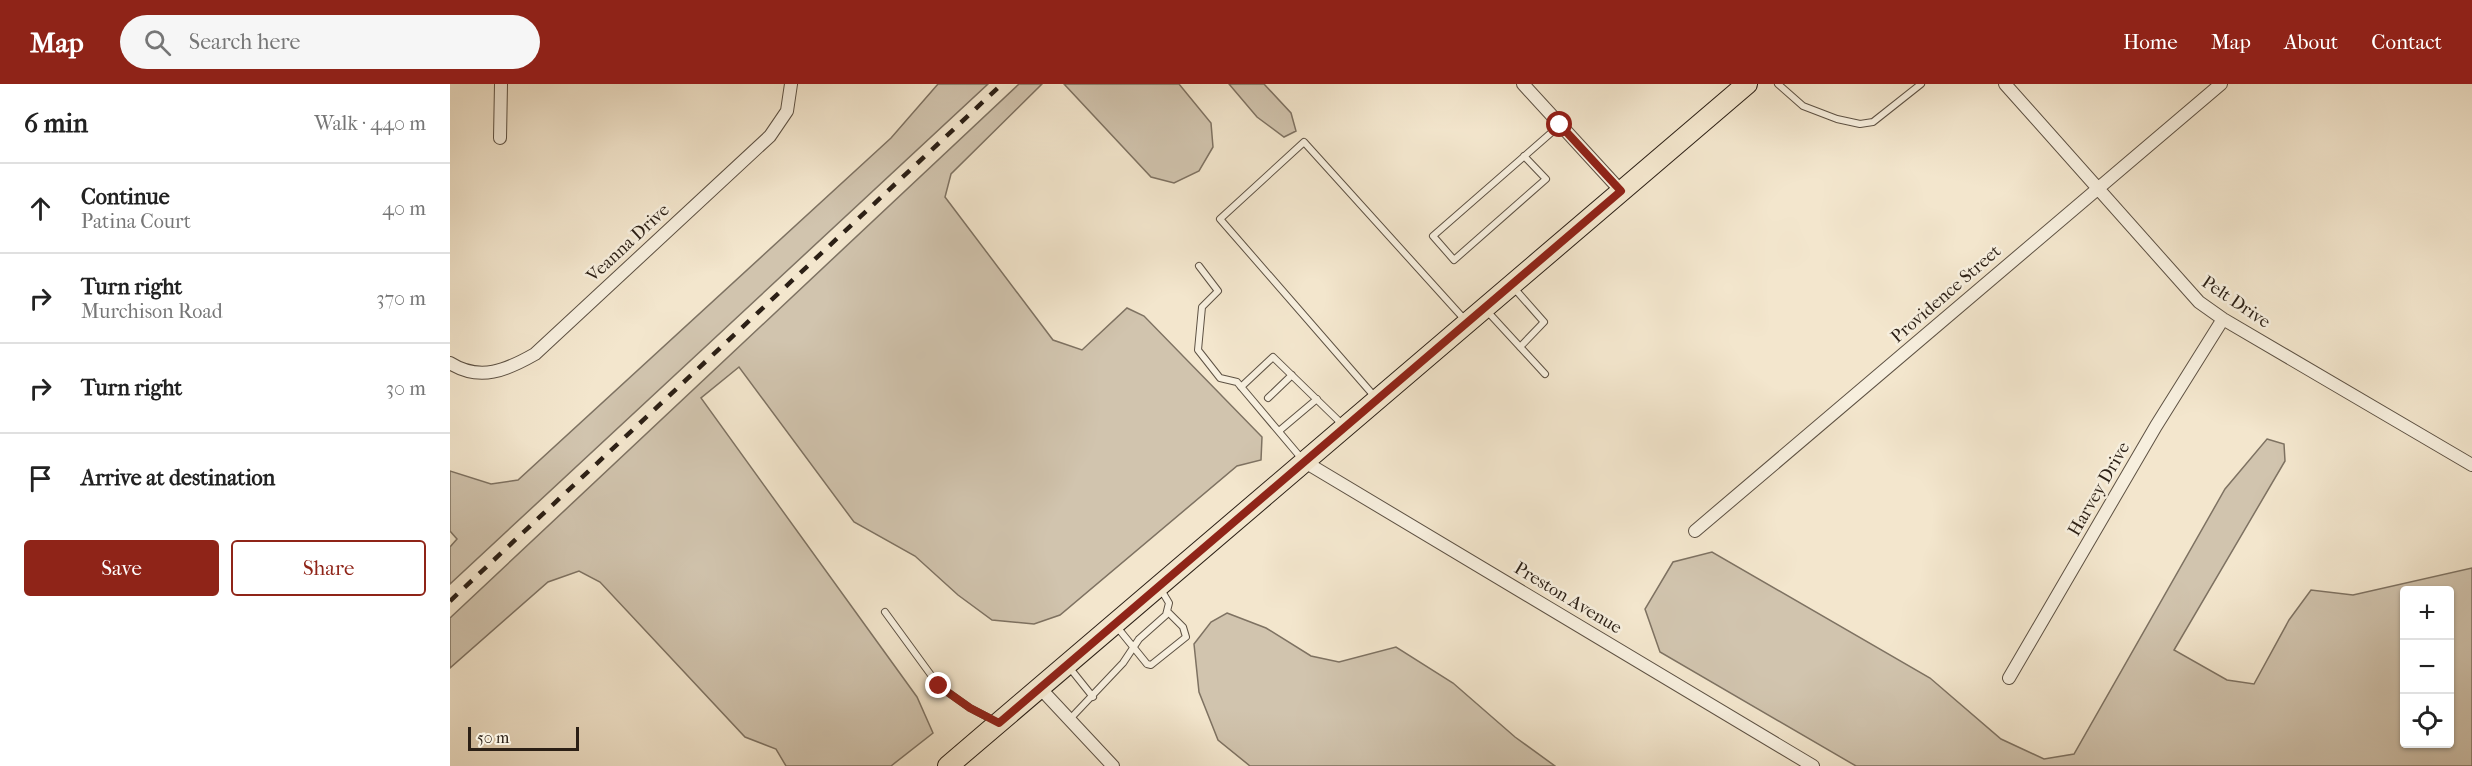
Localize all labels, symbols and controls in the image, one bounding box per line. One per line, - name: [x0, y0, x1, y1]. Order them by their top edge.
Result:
- search box: [120, 15, 540, 69]
- text: Map: [30, 26, 84, 59]
- icon: search: [141, 26, 174, 59]
- text: Search here: [189, 29, 300, 55]
- text: Home: [2123, 30, 2178, 54]
- text: Map: [2211, 30, 2251, 54]
- text: About: [2284, 30, 2338, 54]
- text: Contact: [2371, 30, 2442, 54]
- text: 6 min: [24, 108, 88, 139]
- route start: [1546, 111, 1572, 137]
- text: Walk · 440 m: [314, 112, 426, 135]
- text: Continue: [81, 184, 170, 210]
- icon: ahead: [24, 192, 57, 225]
- text: 40 m: [382, 197, 426, 220]
- street label: Veanna Drive: [582, 199, 674, 287]
- text: Patina Court: [81, 210, 191, 233]
- street label: Providence Street: [1887, 240, 2006, 347]
- street label: Pelt Drive: [2198, 271, 2274, 333]
- text: Turn right: [81, 274, 182, 300]
- icon: right: [24, 282, 57, 315]
- text: 370 m: [376, 287, 426, 310]
- text: Murchison Road: [81, 300, 223, 323]
- icon: right: [24, 372, 57, 405]
- text: Turn right: [81, 375, 182, 401]
- text: 30 m: [386, 377, 426, 400]
- street label: Harvey Drive: [2064, 438, 2134, 540]
- icon: arrive: [24, 462, 57, 495]
- text: Arrive at destination: [81, 465, 275, 491]
- button: Save: [24, 540, 219, 596]
- button: Share: [231, 540, 426, 596]
- street label: Preston Avenue: [1510, 558, 1626, 638]
- map controls: [2400, 586, 2454, 748]
- button: +: [2400, 586, 2454, 640]
- button: −: [2400, 640, 2454, 694]
- route end: [925, 672, 951, 698]
- button: locate: [2400, 694, 2454, 748]
- scale bar: [468, 724, 579, 752]
- text: 50 m: [477, 728, 509, 747]

